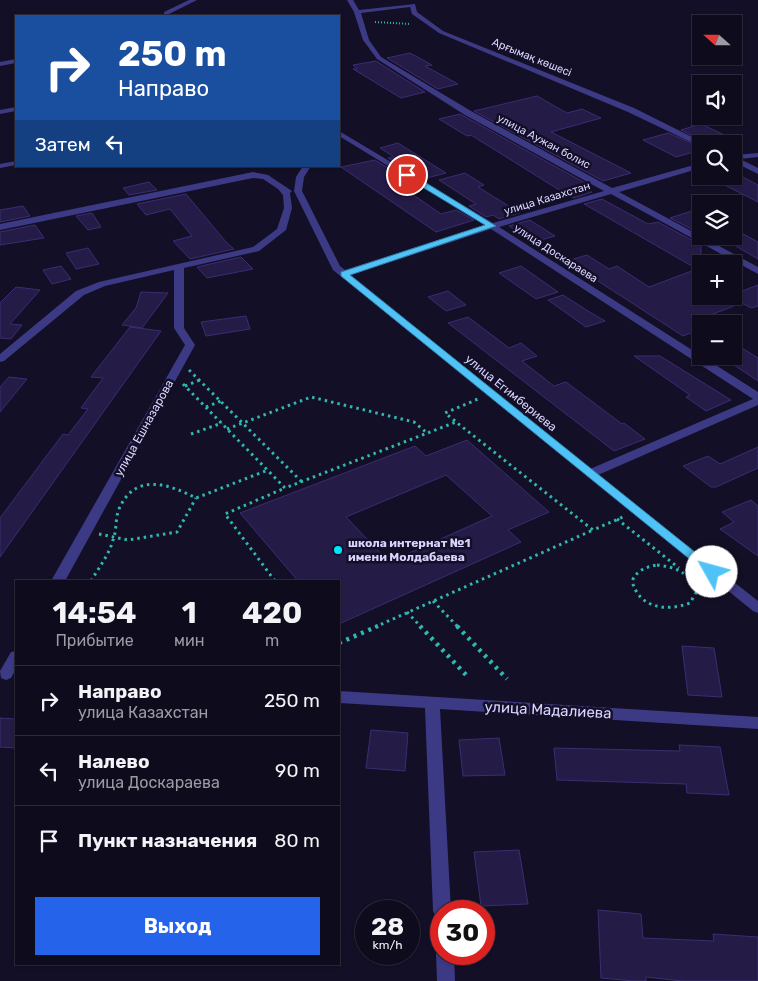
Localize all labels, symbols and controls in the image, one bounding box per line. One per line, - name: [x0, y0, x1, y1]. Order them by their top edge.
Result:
- north arrow: [692, 15, 742, 65]
- map controls: [692, 15, 742, 365]
- text: 250 m: [118, 33, 227, 75]
- icon: right: [35, 35, 100, 100]
- street label: Арғымақ көшесі: [490, 36, 573, 79]
- text: Направо: [118, 75, 209, 102]
- button: sound: [692, 75, 742, 125]
- street label: улица Аужан болис: [495, 111, 593, 172]
- icon: left: [101, 130, 129, 158]
- text: Затем: [35, 133, 91, 156]
- button: search: [692, 135, 742, 185]
- pin: [386, 154, 428, 196]
- icon: arrive: [393, 161, 421, 189]
- street label: улица Казахстан: [502, 179, 592, 218]
- button: layers: [692, 195, 742, 245]
- street label: улица Доскараева: [511, 221, 600, 285]
- button: +: [692, 255, 742, 305]
- button: −: [692, 315, 742, 365]
- street label: улица Егимбериева: [462, 352, 560, 434]
- street label: улица Ешназарова: [112, 377, 176, 479]
- place label: школа интернат №1 имени Молдабаева: [348, 536, 470, 564]
- marker: школа интернат №1 имени Молдабаева: [332, 544, 344, 556]
- position arrow: [685, 545, 737, 597]
- text: 14:54: [53, 595, 137, 631]
- text: 1: [182, 595, 197, 631]
- text: 420: [242, 595, 302, 631]
- text: Прибытие: [55, 631, 134, 650]
- text: мин: [174, 631, 205, 650]
- text: m: [265, 631, 279, 650]
- text: Направо: [78, 680, 162, 703]
- icon: right: [35, 687, 63, 715]
- text: 250 m: [264, 689, 320, 712]
- street label: улица Мадалиева: [484, 698, 612, 722]
- text: улица Казахстан: [78, 703, 208, 722]
- text: Налево: [78, 750, 150, 773]
- icon: left: [35, 757, 63, 785]
- text: 90 m: [275, 759, 320, 782]
- text: улица Доскараева: [78, 773, 220, 792]
- icon: arrive: [35, 827, 63, 855]
- text: Пункт назначения: [78, 829, 257, 852]
- text: 80 m: [274, 829, 320, 852]
- button: Выход: [35, 897, 320, 955]
- speed limit sign: 30: [430, 900, 495, 965]
- text: 28: [371, 912, 404, 941]
- text: km/h: [373, 938, 402, 952]

